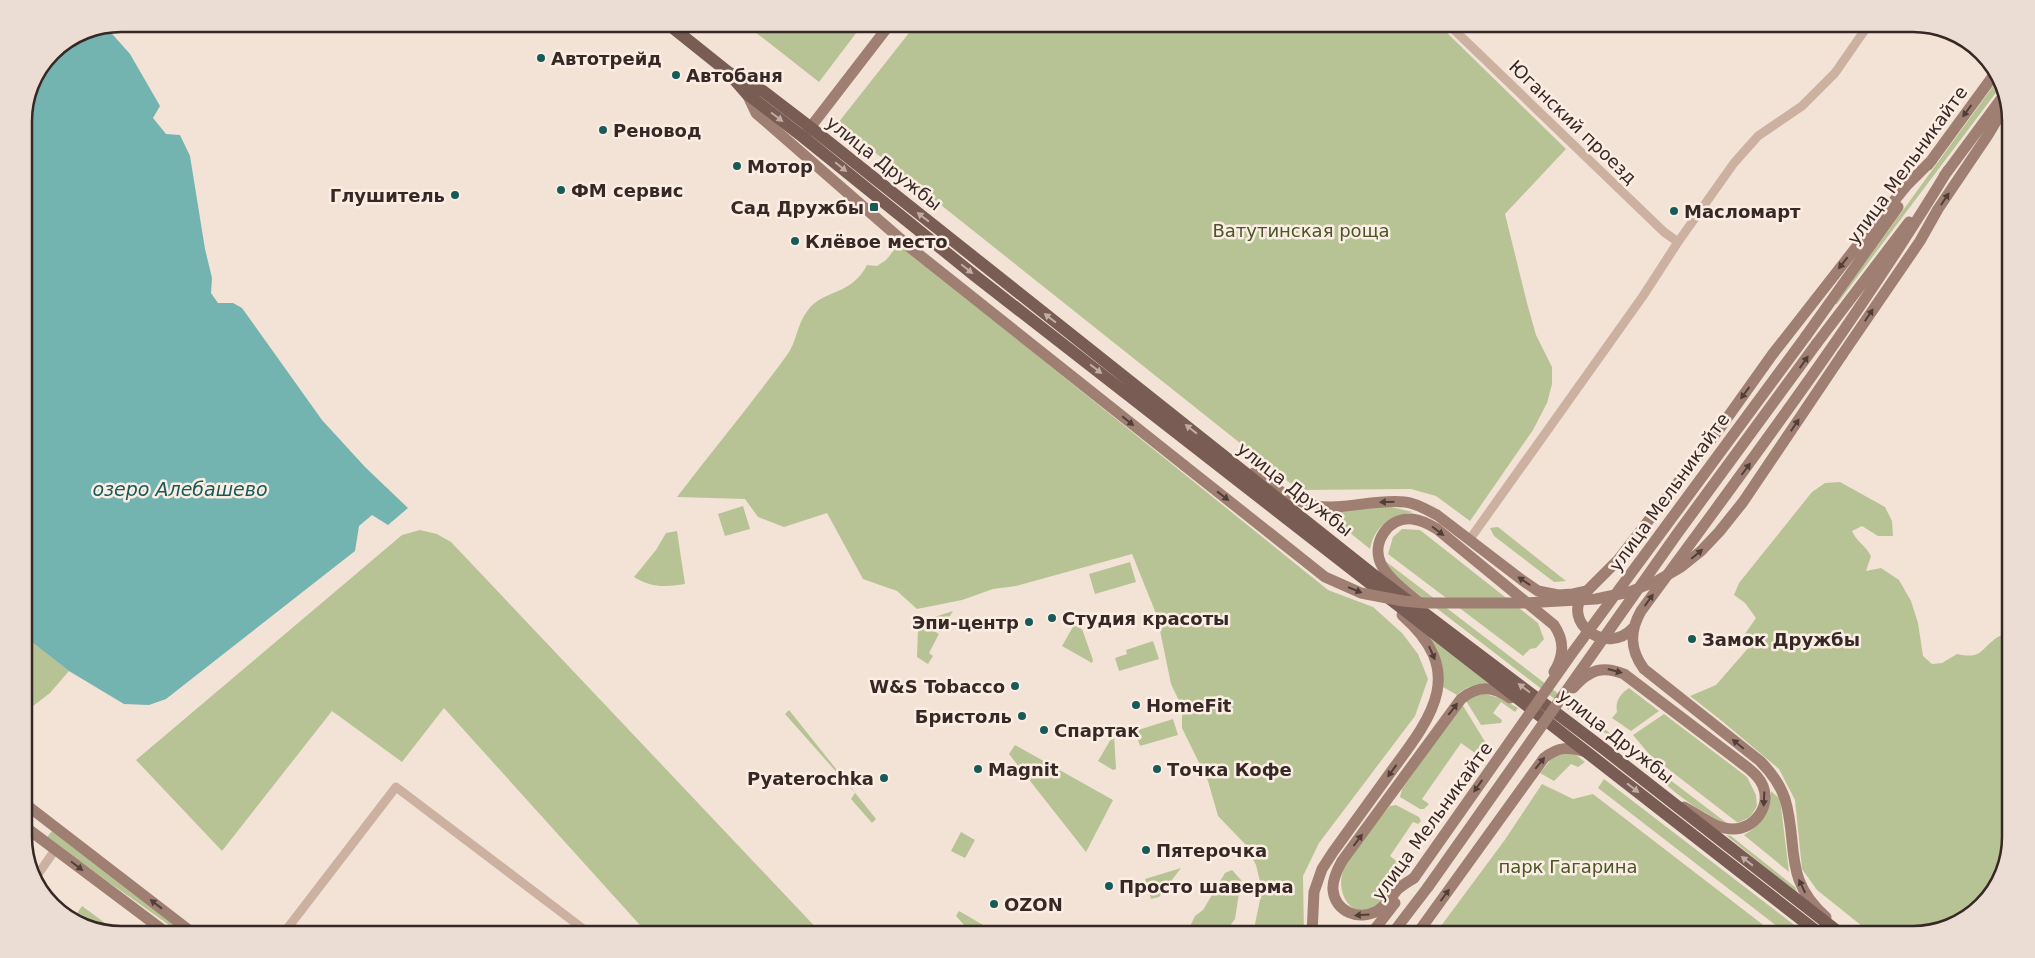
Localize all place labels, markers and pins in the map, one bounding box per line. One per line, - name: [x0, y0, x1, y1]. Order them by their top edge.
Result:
- place label: Автотрейд: [551, 48, 662, 69]
- marker: Автотрейд: [535, 52, 547, 64]
- place label: Автобаня: [686, 65, 783, 86]
- marker: Автобаня: [670, 69, 682, 81]
- place label: Реновод: [613, 120, 702, 141]
- marker: Реновод: [597, 124, 609, 136]
- place label: Мотор: [747, 156, 813, 177]
- marker: Мотор: [731, 160, 743, 172]
- place label: ФМ сервис: [571, 180, 683, 201]
- marker: ФМ сервис: [555, 184, 567, 196]
- place label: Глушитель: [330, 185, 445, 206]
- marker: Глушитель: [449, 189, 461, 201]
- place label: Сад Дружбы: [730, 197, 864, 218]
- marker: Сад Дружбы: [868, 201, 880, 213]
- place label: Масломарт: [1684, 201, 1801, 222]
- marker: Масломарт: [1668, 205, 1680, 217]
- place label: Клёвое место: [805, 231, 948, 252]
- marker: Клёвое место: [789, 235, 801, 247]
- place label: Студия красоты: [1062, 608, 1229, 629]
- place label: Эпи-центр: [912, 612, 1019, 633]
- marker: Студия красоты: [1046, 612, 1058, 624]
- marker: Эпи-центр: [1023, 616, 1035, 628]
- place label: Замок Дружбы: [1702, 629, 1860, 650]
- marker: Замок Дружбы: [1686, 633, 1698, 645]
- place label: W&S Tobacco: [869, 676, 1005, 697]
- marker: W&S Tobacco: [1009, 680, 1021, 692]
- place label: HomeFit: [1146, 695, 1232, 716]
- marker: HomeFit: [1130, 699, 1142, 711]
- place label: Бристоль: [915, 706, 1012, 727]
- marker: Бристоль: [1016, 710, 1028, 722]
- place label: Спартак: [1054, 720, 1139, 741]
- marker: Спартак: [1038, 724, 1050, 736]
- place label: Magnit: [988, 759, 1059, 780]
- place label: Точка Кофе: [1167, 759, 1292, 780]
- marker: Magnit: [972, 763, 984, 775]
- marker: Точка Кофе: [1151, 763, 1163, 775]
- place label: Pyaterochka: [747, 768, 874, 789]
- marker: Pyaterochka: [878, 772, 890, 784]
- place label: Пятерочка: [1156, 840, 1267, 861]
- marker: Пятерочка: [1140, 844, 1152, 856]
- place label: Просто шаверма: [1119, 876, 1294, 897]
- marker: Просто шаверма: [1103, 880, 1115, 892]
- place label: OZON: [1004, 894, 1063, 915]
- marker: OZON: [988, 898, 1000, 910]

